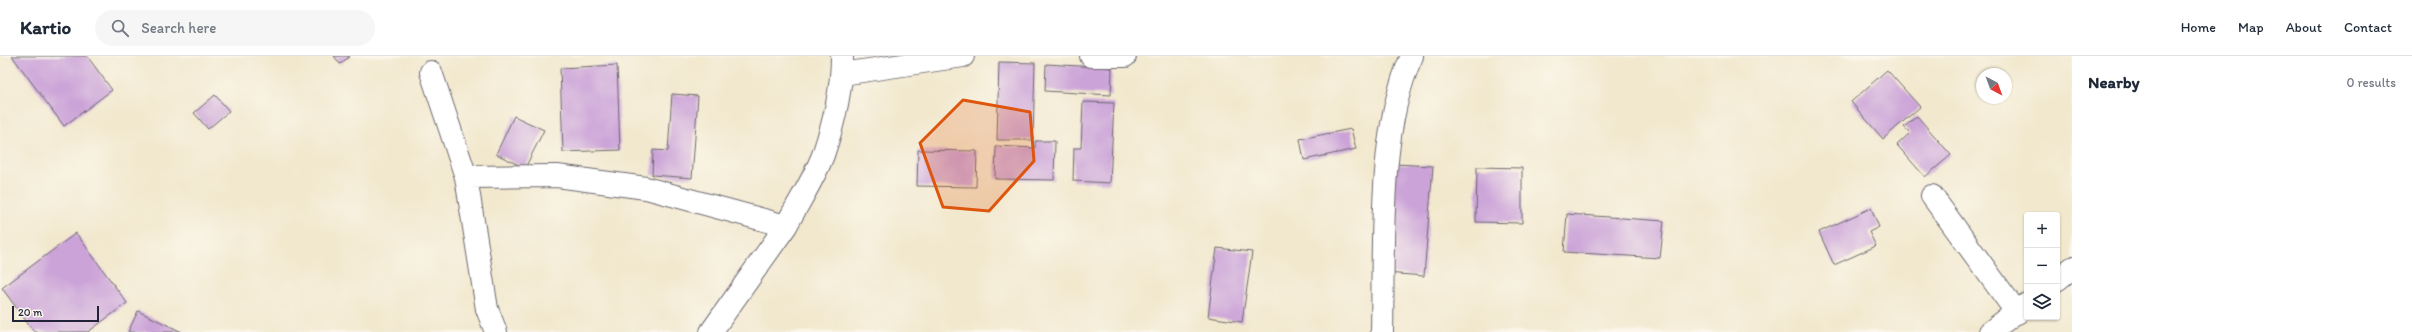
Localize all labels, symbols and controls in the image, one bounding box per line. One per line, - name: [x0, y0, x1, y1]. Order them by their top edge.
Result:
- search box: [95, 10, 375, 46]
- text: Kartio: [20, 16, 71, 39]
- icon: search: [109, 17, 131, 39]
- text: Search here: [141, 19, 216, 37]
- text: Home: [2181, 19, 2216, 36]
- text: Map: [2238, 19, 2264, 36]
- text: About: [2286, 19, 2322, 36]
- text: Contact: [2344, 19, 2392, 36]
- north arrow: [1976, 68, 2012, 104]
- text: Nearby: [2088, 72, 2140, 92]
- text: 0 results: [2346, 75, 2396, 90]
- map controls: [2024, 212, 2060, 320]
- button: +: [2024, 212, 2060, 248]
- button: −: [2024, 248, 2060, 284]
- button: layers: [2024, 284, 2060, 320]
- scale bar: [12, 304, 99, 323]
- text: 20 m: [18, 306, 42, 319]

